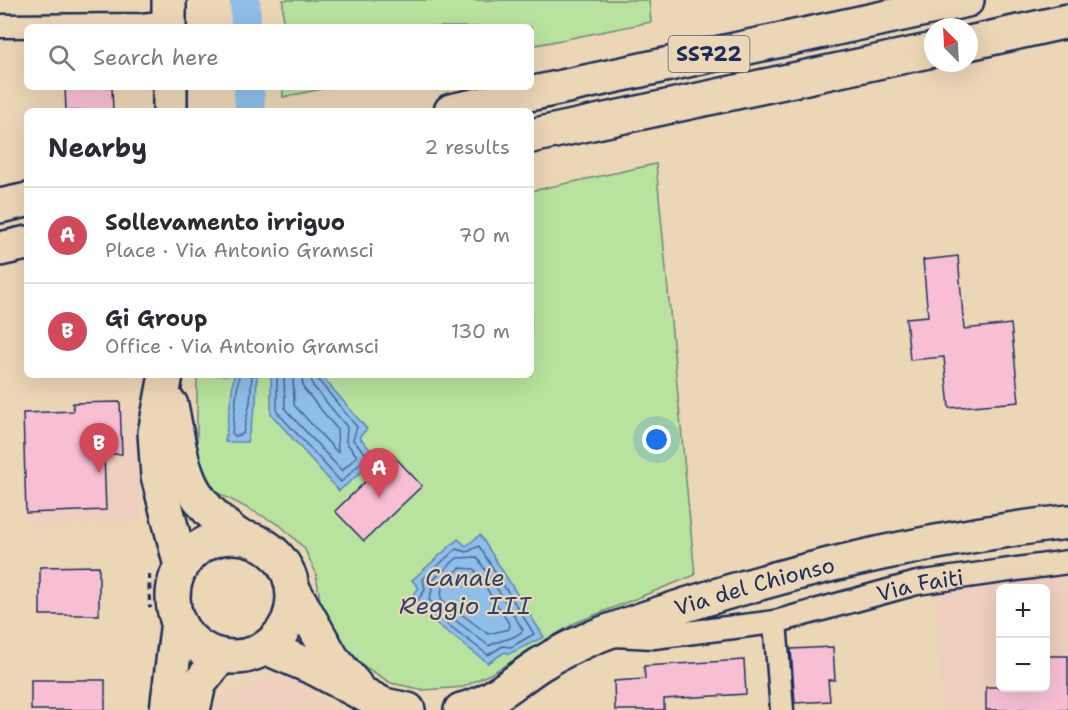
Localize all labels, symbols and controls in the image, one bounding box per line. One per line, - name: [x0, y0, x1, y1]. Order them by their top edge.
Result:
- north arrow: [924, 18, 978, 72]
- search box: [24, 24, 534, 90]
- road number: SS722: [668, 36, 750, 72]
- icon: search: [45, 41, 78, 74]
- text: Search here: [93, 43, 219, 72]
- text: Nearby: [48, 130, 147, 165]
- text: 2 results: [424, 134, 510, 160]
- text: Sollevamento irriguo: [105, 208, 345, 237]
- text: A: [60, 222, 75, 248]
- text: 70 m: [458, 222, 510, 248]
- text: Place · Via Antonio Gramsci: [105, 237, 374, 263]
- text: Gi Group: [105, 304, 207, 333]
- text: B: [61, 318, 74, 344]
- text: 130 m: [451, 318, 510, 344]
- text: Office · Via Antonio Gramsci: [105, 333, 379, 359]
- pin: B: [80, 424, 118, 473]
- your location: [642, 425, 671, 454]
- pin: A: [360, 448, 398, 498]
- street label: Via del Chionso: [671, 550, 838, 623]
- water label: Canale Reggio III: [399, 562, 532, 622]
- street label: Via Faiti: [873, 563, 966, 608]
- map controls: [996, 584, 1050, 692]
- button: +: [996, 584, 1050, 638]
- button: −: [996, 638, 1050, 692]

